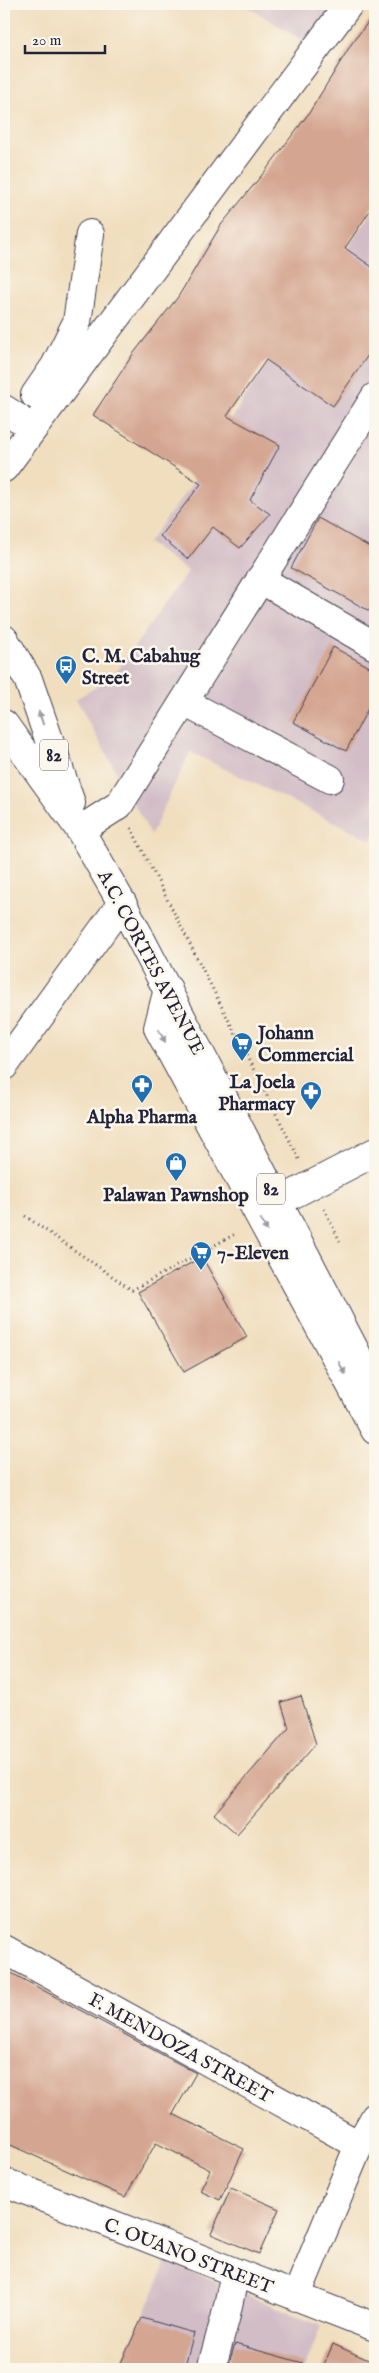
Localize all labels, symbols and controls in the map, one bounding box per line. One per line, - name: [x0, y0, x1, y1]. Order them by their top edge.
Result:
- scale bar: [25, 22, 105, 54]
- text: 20 m: [32, 31, 62, 50]
- place label: C. M. Cabahug Street: [82, 645, 201, 691]
- bus stop icon: C. M. Cabahug Street: [54, 654, 78, 685]
- one-way arrow: [37, 710, 45, 725]
- road number: 82: [40, 740, 68, 770]
- street label: A.C. CORTES AVENUE: [91, 865, 209, 1060]
- place label: Johann Commercial: [255, 1022, 354, 1068]
- one-way arrow: [158, 1028, 166, 1043]
- supermarket icon: Johann Commercial: [230, 1031, 254, 1062]
- place label: La Joela Pharmacy: [218, 1071, 296, 1117]
- pharmacy icon: Alpha Pharma: [130, 1073, 154, 1104]
- pharmacy icon: La Joela Pharmacy: [299, 1080, 323, 1111]
- place label: Alpha Pharma: [86, 1106, 198, 1130]
- shop icon: Palawan Pawnshop: [164, 1151, 188, 1182]
- road number: 82: [257, 1174, 285, 1204]
- place label: Palawan Pawnshop: [103, 1184, 250, 1208]
- one-way arrow: [260, 1217, 268, 1232]
- supermarket icon: 7-Eleven: [189, 1240, 213, 1271]
- place label: 7-Eleven: [217, 1242, 289, 1266]
- one-way arrow: [337, 1361, 346, 1374]
- street label: F. MENDOZA STREET: [84, 1988, 276, 2109]
- street label: C. OUANO STREET: [100, 2213, 277, 2300]

